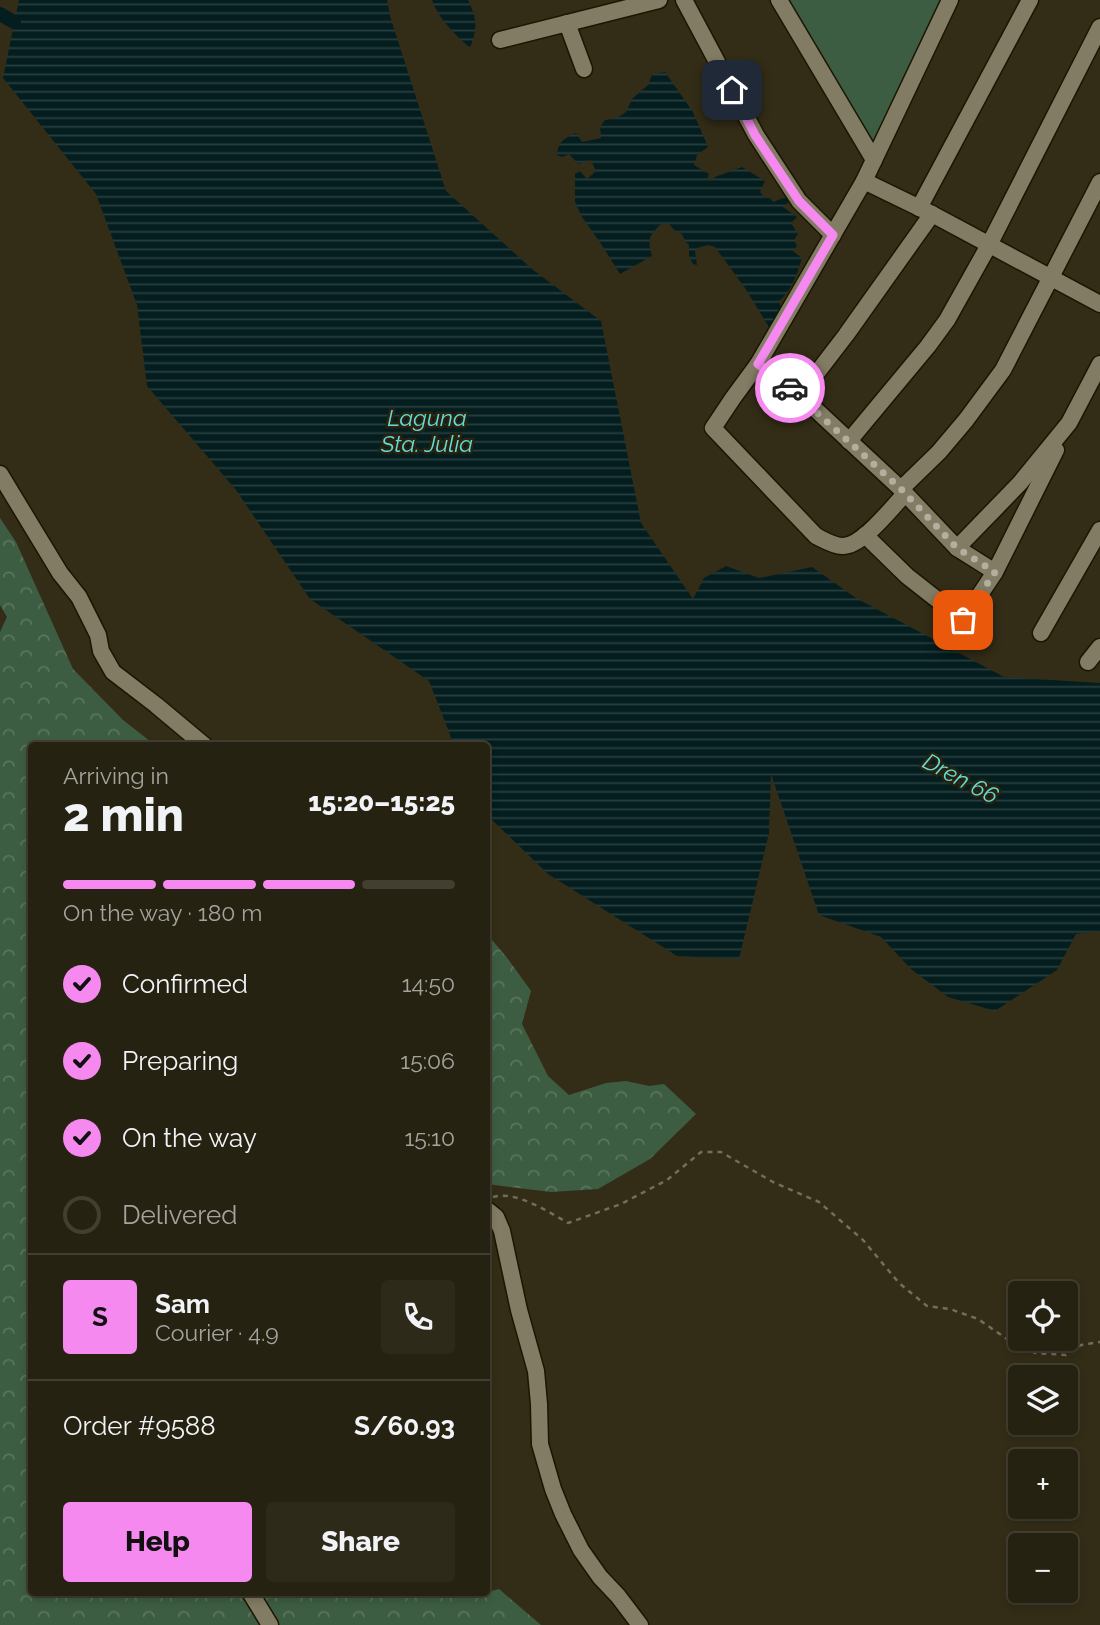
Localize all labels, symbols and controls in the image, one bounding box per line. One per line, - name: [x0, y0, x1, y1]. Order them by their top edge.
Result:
- pin: [702, 60, 762, 120]
- icon: home: [713, 71, 751, 109]
- courier: [755, 353, 825, 423]
- icon: car: [771, 369, 809, 407]
- water label: Laguna Sta. Julia: [380, 404, 473, 457]
- pin: [933, 590, 993, 650]
- icon: bag: [944, 601, 982, 639]
- water label: Dren 66: [919, 747, 1004, 809]
- text: Arriving in: [63, 762, 169, 789]
- text: 15:20–15:25: [308, 787, 455, 817]
- text: 2 min: [63, 788, 184, 842]
- text: On the way · 180 m: [63, 899, 262, 926]
- icon: check: [63, 965, 101, 1003]
- text: Confirmed: [122, 969, 248, 999]
- text: 14:50: [402, 970, 455, 997]
- icon: check: [63, 1042, 101, 1080]
- text: Preparing: [122, 1046, 238, 1076]
- text: 15:06: [400, 1047, 455, 1074]
- icon: check: [63, 1119, 101, 1157]
- text: On the way: [122, 1123, 257, 1153]
- text: 15:10: [404, 1124, 455, 1151]
- text: Delivered: [122, 1200, 237, 1230]
- button: phone: [381, 1280, 455, 1354]
- map controls: [1008, 1281, 1078, 1603]
- button: locate: [1008, 1281, 1078, 1351]
- text: Sam: [155, 1289, 210, 1319]
- text: S: [92, 1302, 108, 1332]
- text: Courier · 4.9: [155, 1319, 279, 1346]
- button: layers: [1008, 1365, 1078, 1435]
- text: Order #9588: [63, 1411, 216, 1441]
- text: S/60.93: [354, 1411, 455, 1441]
- button: +: [1008, 1449, 1078, 1519]
- button: Help: [63, 1502, 252, 1582]
- button: Share: [266, 1502, 455, 1582]
- button: −: [1008, 1533, 1078, 1603]

